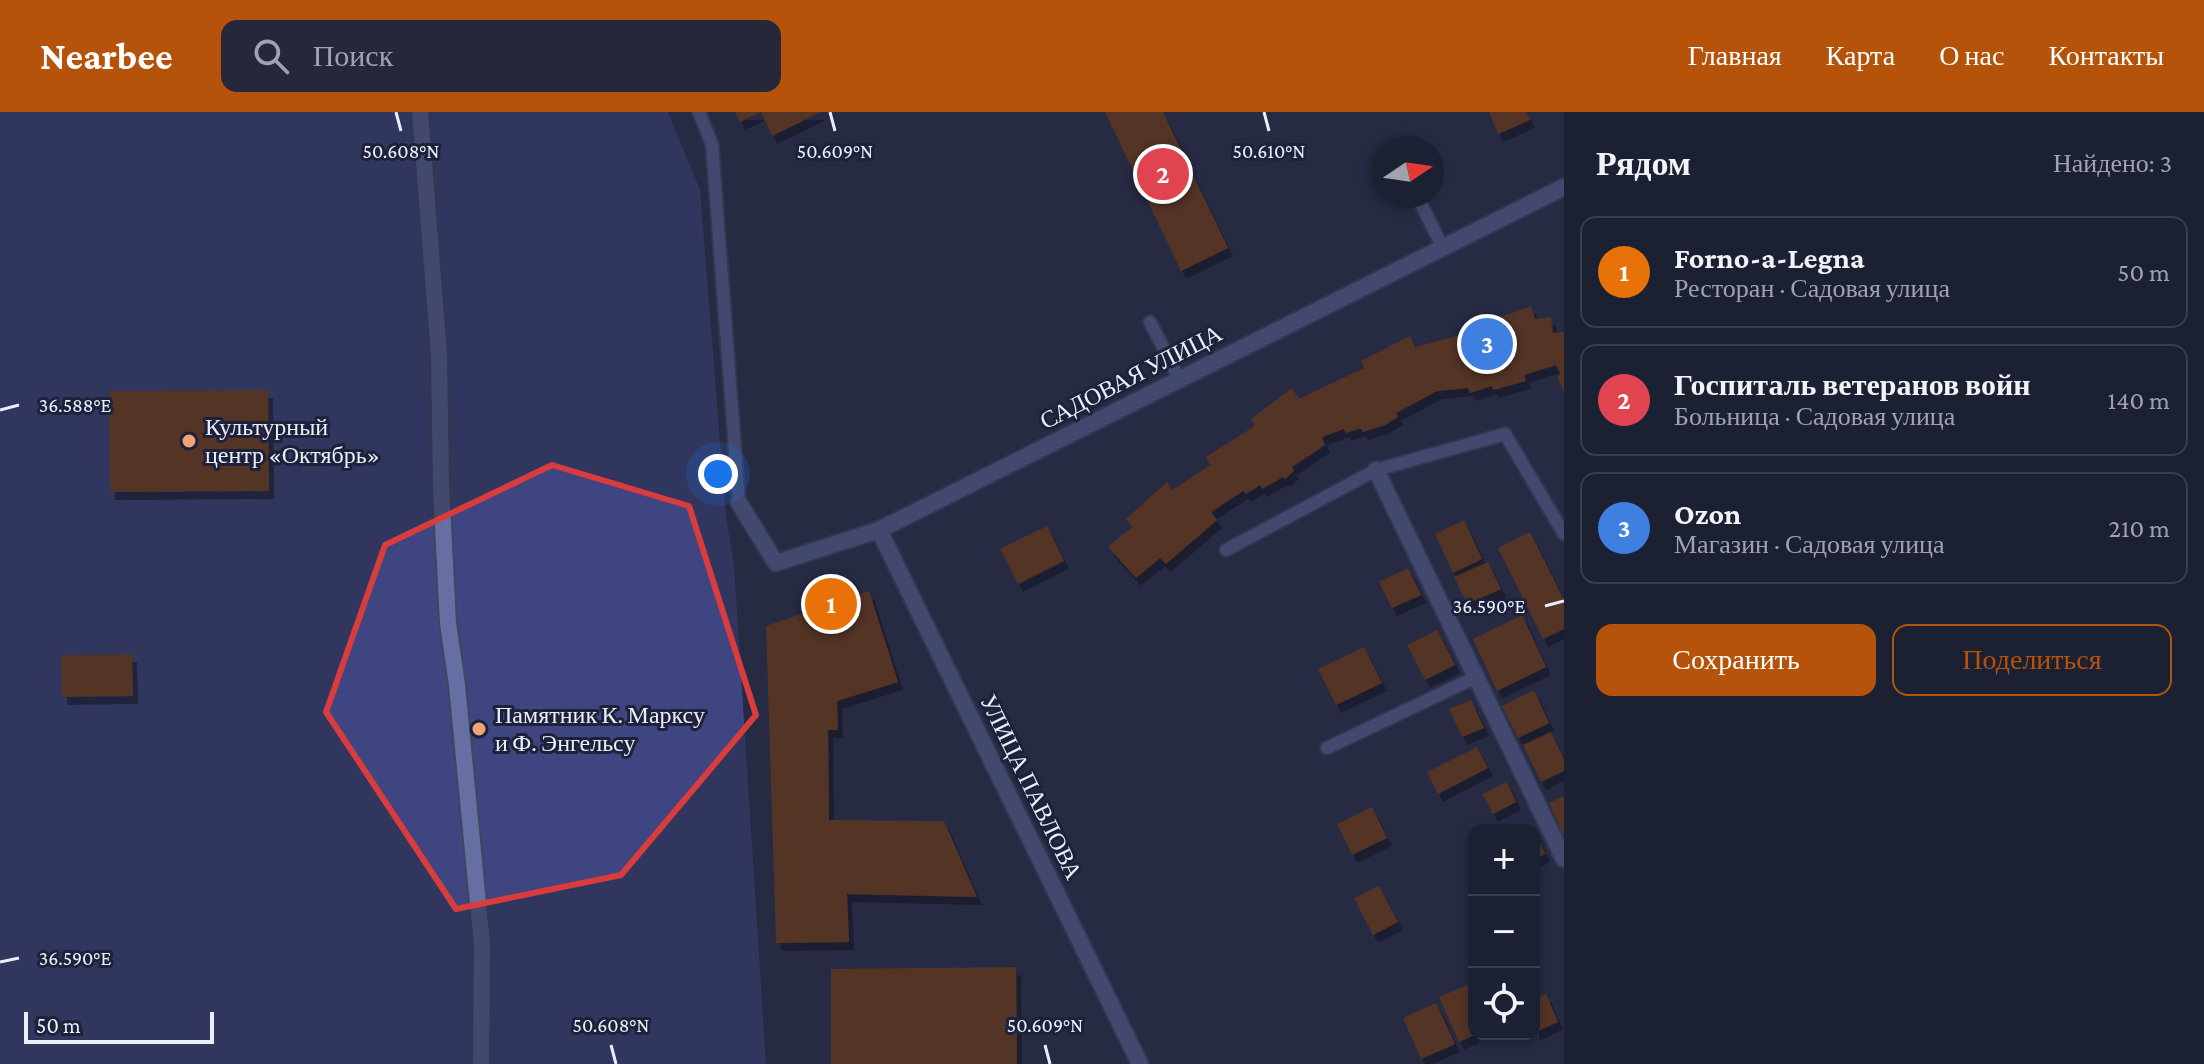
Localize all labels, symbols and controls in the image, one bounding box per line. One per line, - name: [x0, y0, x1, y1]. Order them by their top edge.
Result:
- search box: [221, 20, 781, 92]
- icon: search: [249, 34, 293, 78]
- text: Nearbee: [40, 35, 173, 77]
- text: Поиск: [313, 39, 393, 72]
- text: Главная: [1688, 40, 1782, 71]
- text: Карта: [1826, 40, 1895, 71]
- text: О нас: [1939, 40, 2004, 71]
- text: Контакты: [2048, 40, 2164, 71]
- north arrow: [1372, 136, 1444, 208]
- text: 50.608°N: [363, 140, 439, 162]
- text: 50.609°N: [797, 140, 873, 162]
- text: 50.610°N: [1233, 140, 1305, 162]
- pin: 2: [1137, 144, 1189, 204]
- text: Рядом: [1596, 145, 1691, 182]
- text: Найдено: 3: [2053, 149, 2172, 178]
- text: Forno-a-Legna: [1674, 241, 1865, 274]
- text: 1: [1619, 258, 1629, 287]
- text: 50 m: [2117, 258, 2170, 287]
- text: Ресторан · Садовая улица: [1674, 274, 1950, 303]
- pin: 3: [1461, 314, 1513, 374]
- street label: САДОВАЯ УЛИЦА: [1035, 319, 1227, 434]
- text: Госпиталь ветеранов войн: [1674, 368, 2031, 401]
- text: 2: [1617, 386, 1631, 415]
- text: 140 m: [2108, 386, 2170, 415]
- text: 36.588°E: [39, 394, 111, 416]
- text: Больница · Садовая улица: [1674, 402, 1955, 431]
- place label: Культурный центр «Октябрь»: [205, 413, 380, 468]
- marker: Культурный центр «Октябрь»: [180, 432, 198, 450]
- your location: [698, 454, 738, 494]
- text: Ozon: [1674, 497, 1741, 530]
- text: 3: [1618, 514, 1630, 543]
- text: 210 m: [2109, 514, 2170, 543]
- text: Магазин · Садовая улица: [1674, 530, 1945, 559]
- pin: 1: [805, 574, 857, 634]
- text: 36.590°E: [1453, 595, 1525, 617]
- button: Сохранить: [1596, 624, 1876, 696]
- button: Поделиться: [1892, 624, 2172, 696]
- street label: УЛИЦА ПАВЛОВА: [975, 690, 1088, 884]
- place label: Памятник К. Марксу и Ф. Энгельсу: [495, 701, 705, 756]
- marker: Памятник К. Марксу и Ф. Энгельсу: [470, 720, 488, 738]
- map controls: [1468, 824, 1540, 1040]
- button: +: [1468, 824, 1540, 896]
- button: −: [1468, 896, 1540, 968]
- text: 36.590°E: [39, 947, 111, 969]
- button: locate: [1468, 968, 1540, 1040]
- scale bar: [24, 1008, 214, 1044]
- text: 50 m: [36, 1013, 81, 1038]
- text: 50.608°N: [573, 1014, 649, 1036]
- text: 50.609°N: [1007, 1014, 1083, 1036]

